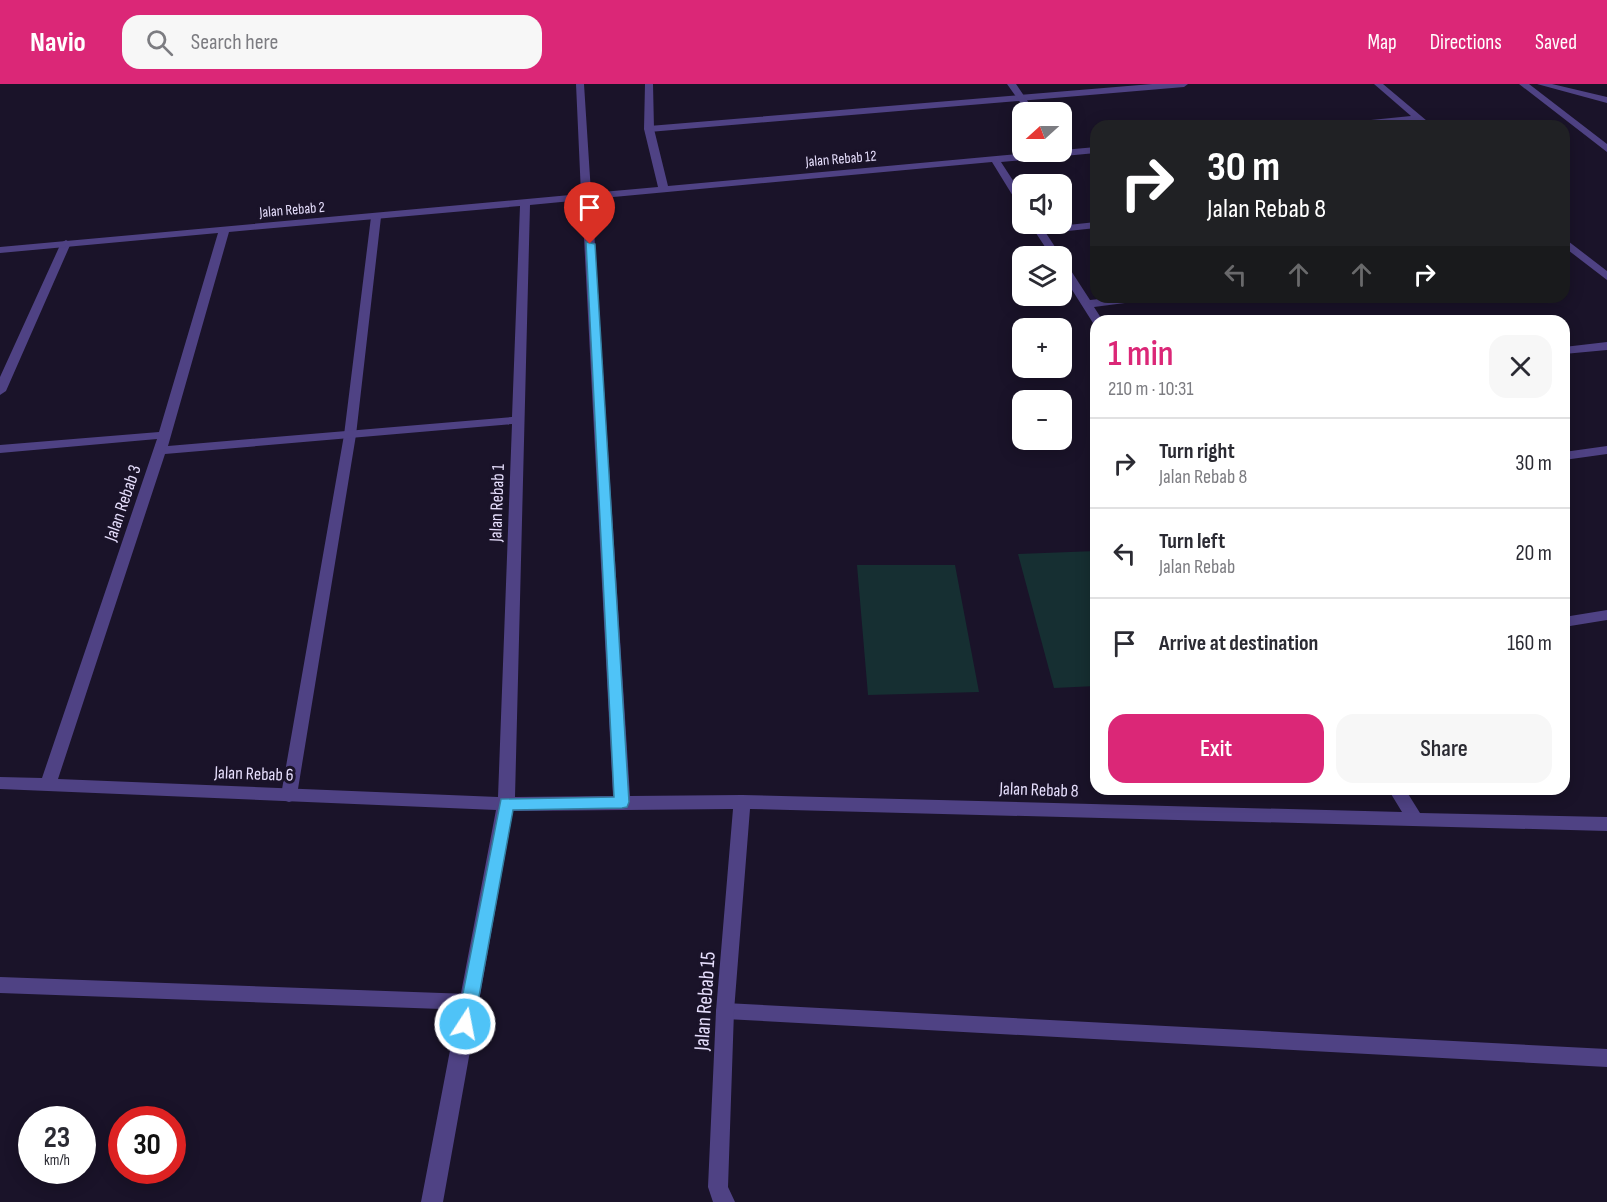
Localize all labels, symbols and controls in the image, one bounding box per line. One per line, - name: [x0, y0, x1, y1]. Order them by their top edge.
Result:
- search box: [122, 15, 542, 69]
- text: Navio: [30, 26, 86, 59]
- icon: search: [143, 26, 176, 59]
- text: Search here: [191, 29, 278, 56]
- text: Map: [1367, 30, 1397, 55]
- text: Directions: [1430, 30, 1502, 55]
- text: Saved: [1535, 30, 1577, 55]
- north arrow: [1012, 102, 1072, 162]
- map controls: [1012, 102, 1072, 450]
- text: 30 m: [1207, 142, 1280, 193]
- icon: right: [1108, 144, 1186, 222]
- street label: Jalan Rebab 12: [804, 146, 877, 172]
- button: sound: [1012, 174, 1072, 234]
- pin: [564, 182, 615, 244]
- icon: arrive: [573, 191, 606, 224]
- text: Jalan Rebab 8: [1207, 193, 1326, 225]
- street label: Jalan Rebab 2: [257, 198, 326, 222]
- button: layers: [1012, 246, 1072, 306]
- icon: left: [1219, 258, 1252, 291]
- icon: ahead: [1282, 258, 1315, 291]
- icon: ahead: [1345, 258, 1378, 291]
- icon: right: [1408, 258, 1441, 291]
- button: +: [1012, 318, 1072, 378]
- text: 1 min: [1108, 333, 1173, 376]
- button: close: [1489, 335, 1552, 398]
- text: 210 m · 10:31: [1108, 377, 1193, 401]
- button: −: [1012, 390, 1072, 450]
- text: Turn right: [1159, 438, 1235, 465]
- icon: right: [1108, 447, 1141, 480]
- text: 30 m: [1515, 450, 1552, 477]
- street label: Jalan Rebab 3: [100, 462, 146, 545]
- street label: Jalan Rebab 1: [485, 463, 509, 543]
- text: Jalan Rebab 8: [1159, 465, 1247, 489]
- text: Turn left: [1159, 528, 1225, 555]
- icon: left: [1108, 537, 1141, 570]
- text: 20 m: [1516, 540, 1552, 567]
- text: Jalan Rebab: [1159, 555, 1235, 579]
- icon: arrive: [1108, 627, 1141, 660]
- text: Arrive at destination: [1159, 630, 1318, 657]
- text: 160 m: [1507, 630, 1552, 657]
- button: Exit: [1108, 714, 1324, 783]
- button: Share: [1336, 714, 1552, 783]
- street label: Jalan Rebab 6: [213, 762, 294, 786]
- street label: Jalan Rebab 8: [998, 778, 1079, 802]
- street label: Jalan Rebab 15: [689, 951, 721, 1052]
- position arrow: [433, 992, 497, 1056]
- speed limit sign: 30: [108, 1106, 186, 1184]
- text: 23: [44, 1120, 70, 1156]
- text: km/h: [44, 1151, 70, 1170]

